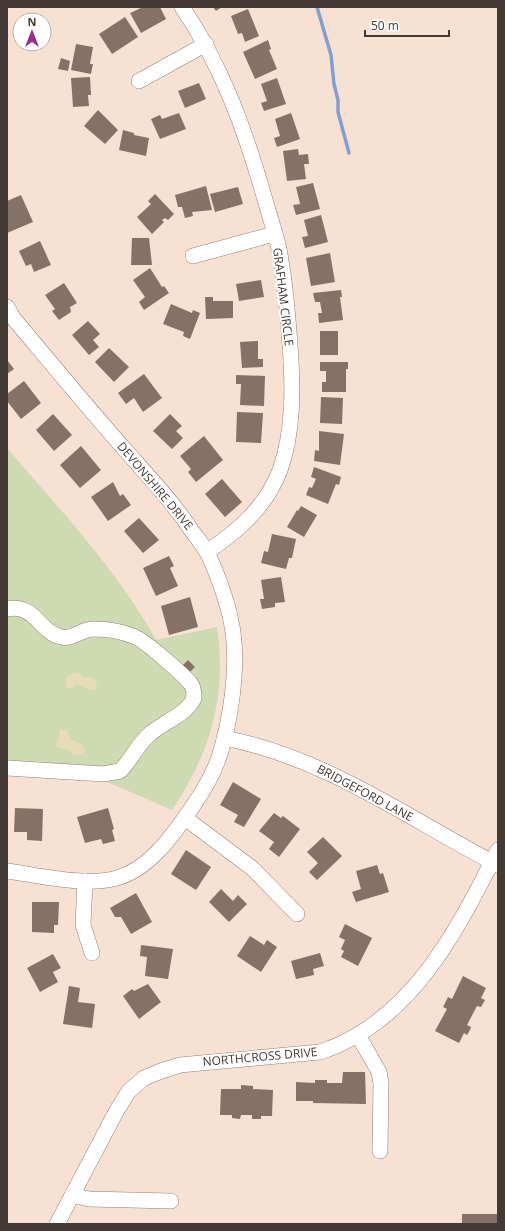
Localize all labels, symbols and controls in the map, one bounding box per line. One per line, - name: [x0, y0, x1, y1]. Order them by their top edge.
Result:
- north arrow: [12, 12, 52, 52]
- scale bar: [365, 12, 449, 38]
- text: N: [28, 14, 36, 29]
- text: 50 m: [371, 17, 399, 34]
- street label: GRAFHAM CIRCLE: [269, 247, 298, 347]
- street label: DEVONSHIRE DRIVE: [113, 438, 197, 533]
- street label: BRIDGEFORD LANE: [314, 760, 416, 825]
- street label: NORTHCROSS DRIVE: [202, 1043, 318, 1070]

